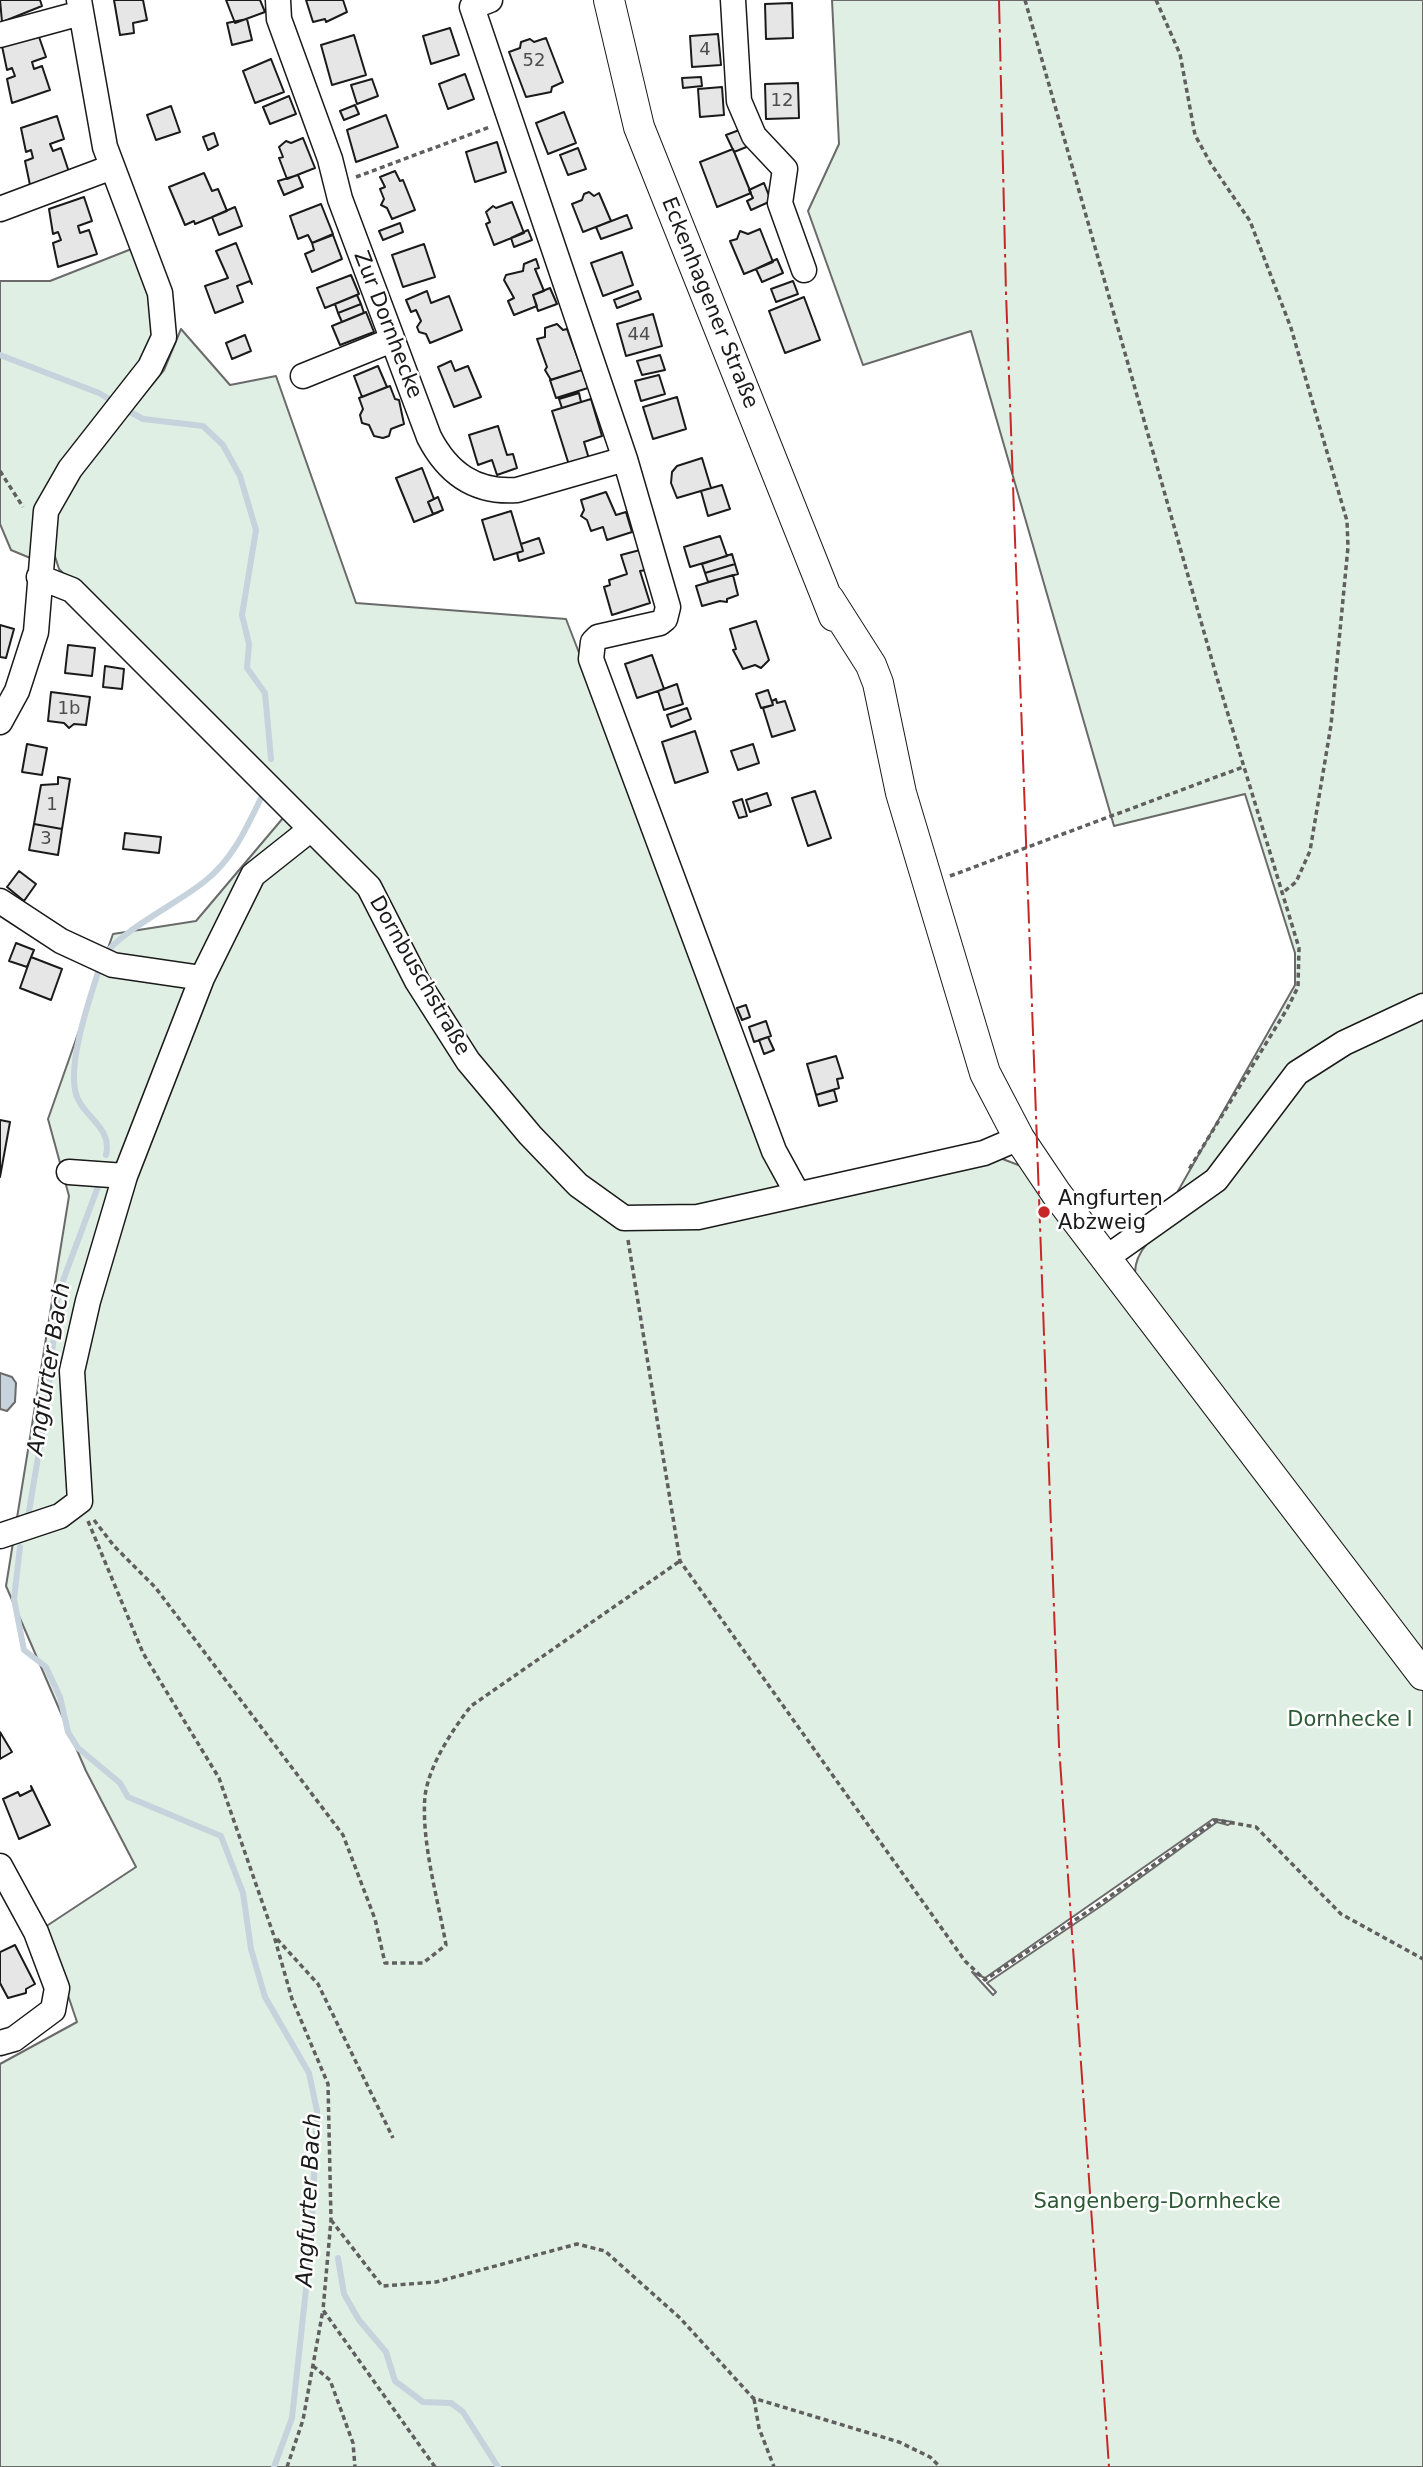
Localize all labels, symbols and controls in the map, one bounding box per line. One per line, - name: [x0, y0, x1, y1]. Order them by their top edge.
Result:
- house number: 4: [699, 39, 711, 61]
- house number: 52: [523, 50, 545, 72]
- house number: 12: [771, 90, 793, 112]
- street label: Eckenhagener Straße: [655, 194, 763, 412]
- street label: Zur Dornhecke: [347, 248, 427, 402]
- house number: 44: [628, 324, 650, 346]
- house number: 1b: [58, 698, 80, 720]
- house number: 1: [46, 794, 58, 816]
- house number: 3: [40, 828, 52, 850]
- street label: Dornbuschstraße: [363, 892, 475, 1060]
- place label: Angfurten Abzweig: [1058, 1187, 1163, 1237]
- marker: Angfurten Abzweig: [1036, 1204, 1052, 1220]
- water label: Angfurter Bach: [23, 1281, 77, 1457]
- park label: Dornhecke I: [1287, 1708, 1413, 1734]
- water label: Angfurter Bach: [292, 2112, 328, 2288]
- park label: Sangenberg-Dornhecke: [1033, 2190, 1281, 2216]

